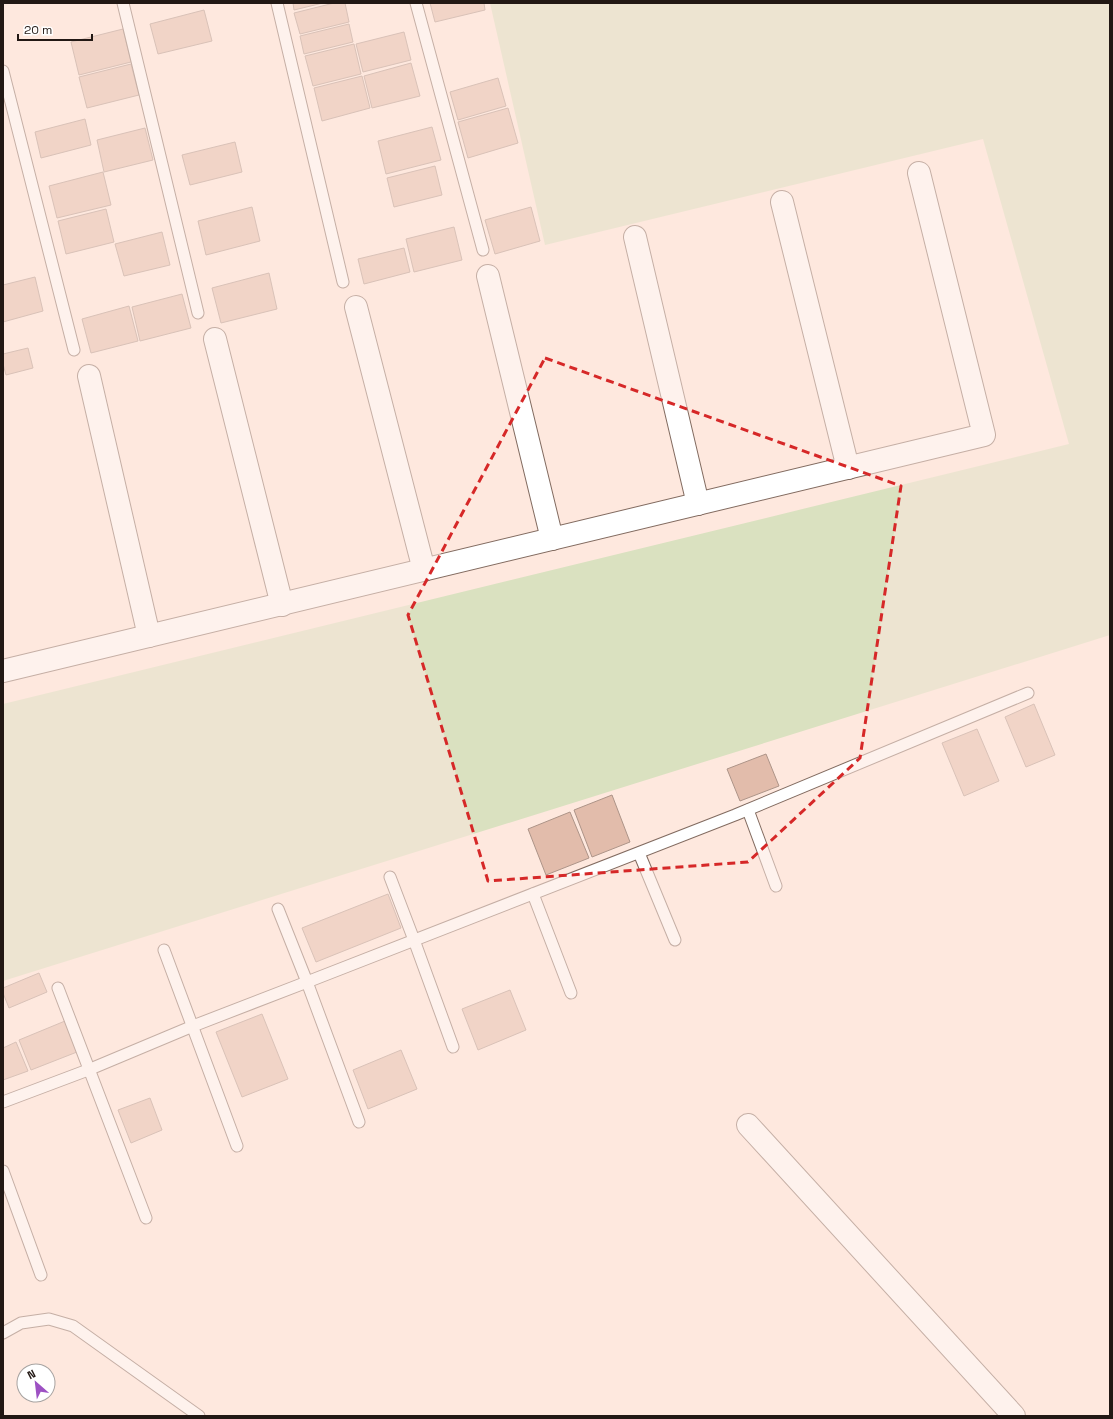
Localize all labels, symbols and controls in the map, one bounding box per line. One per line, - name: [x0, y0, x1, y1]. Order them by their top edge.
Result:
- scale bar: [18, 16, 92, 42]
- text: 20 m: [24, 22, 52, 38]
- north arrow: [16, 1363, 56, 1403]
- text: N: [25, 1366, 38, 1382]

